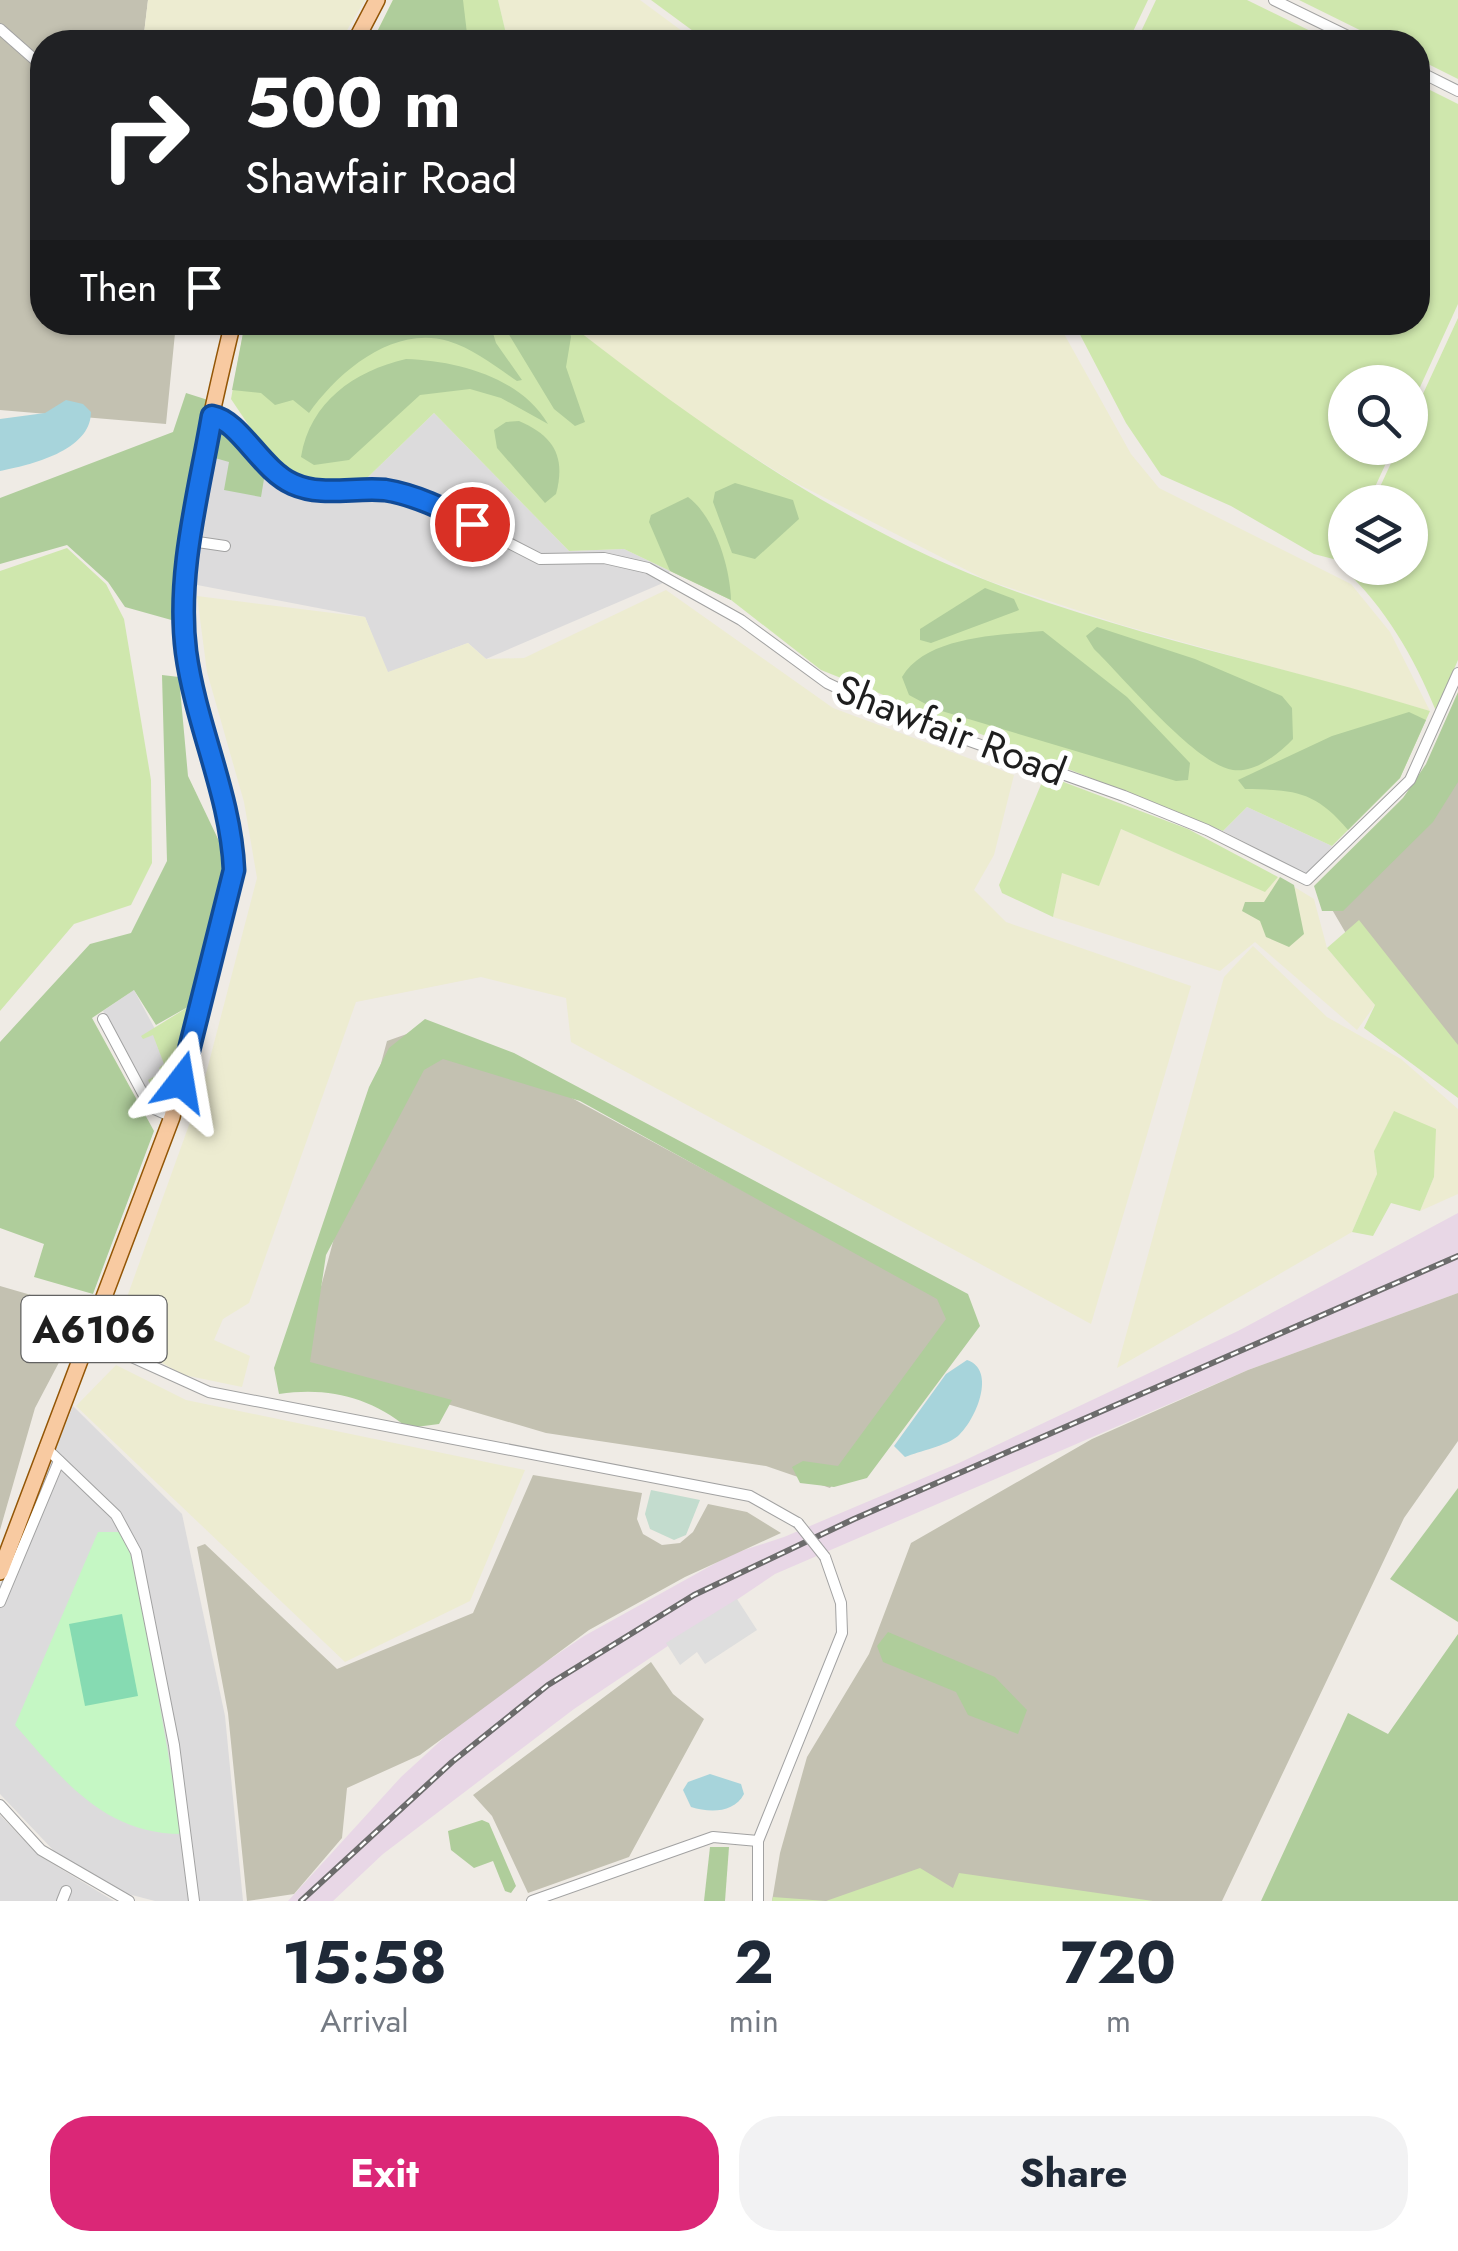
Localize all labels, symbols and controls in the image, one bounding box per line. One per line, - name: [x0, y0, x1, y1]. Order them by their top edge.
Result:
- text: 500 m: [245, 52, 461, 153]
- icon: right: [80, 70, 210, 200]
- text: Shawfair Road: [245, 145, 518, 210]
- text: Then: [80, 260, 157, 315]
- icon: arrive: [177, 260, 232, 315]
- map controls: [1328, 365, 1428, 585]
- button: search: [1328, 365, 1428, 465]
- pin: [430, 482, 515, 567]
- button: layers: [1328, 485, 1428, 585]
- icon: arrive: [445, 497, 500, 552]
- street label: Shawfair Road: [828, 660, 1074, 800]
- position arrow: [129, 1030, 233, 1134]
- road number: A6106: [22, 1296, 166, 1362]
- text: 15:58: [282, 1919, 447, 2006]
- text: 2: [734, 1919, 774, 2006]
- text: 720: [1061, 1919, 1176, 2006]
- text: Arrival: [320, 1998, 409, 2044]
- text: min: [729, 1998, 779, 2044]
- text: m: [1106, 1998, 1131, 2044]
- button: Exit: [50, 2116, 719, 2231]
- button: Share: [739, 2116, 1408, 2231]

